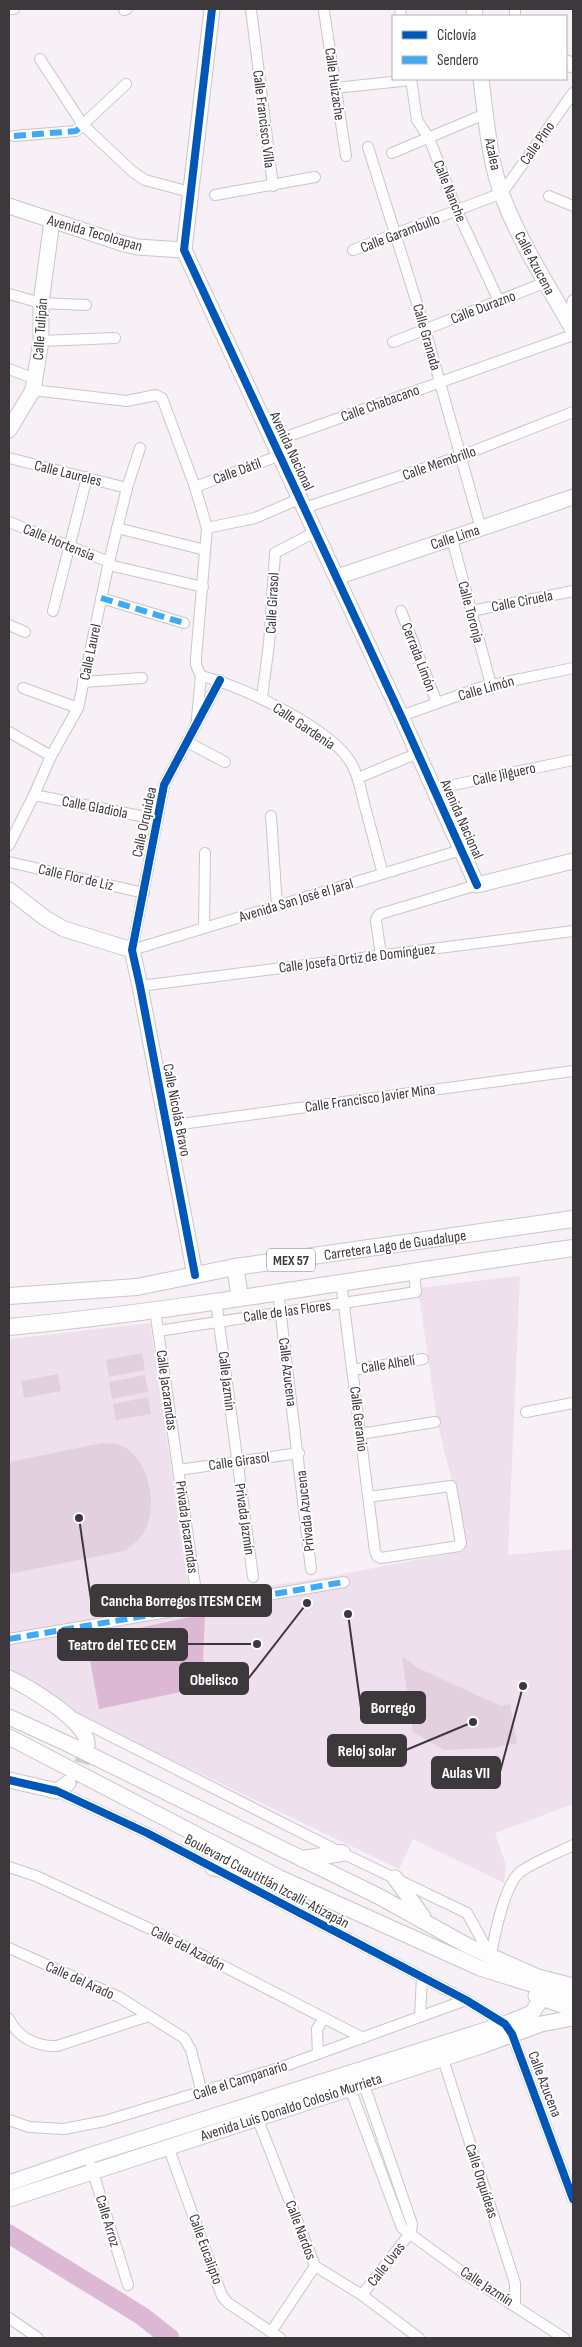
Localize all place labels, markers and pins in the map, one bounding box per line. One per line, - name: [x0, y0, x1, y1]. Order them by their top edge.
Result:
- callout: Cancha Borregos ITESM CEM: [91, 1585, 271, 1616]
- callout: Teatro del TEC CEM: [58, 1629, 187, 1660]
- callout: Obelisco: [180, 1663, 248, 1694]
- callout: Borrego: [361, 1692, 425, 1723]
- callout: Reloj solar: [328, 1735, 406, 1766]
- callout: Aulas VII: [432, 1757, 500, 1788]

